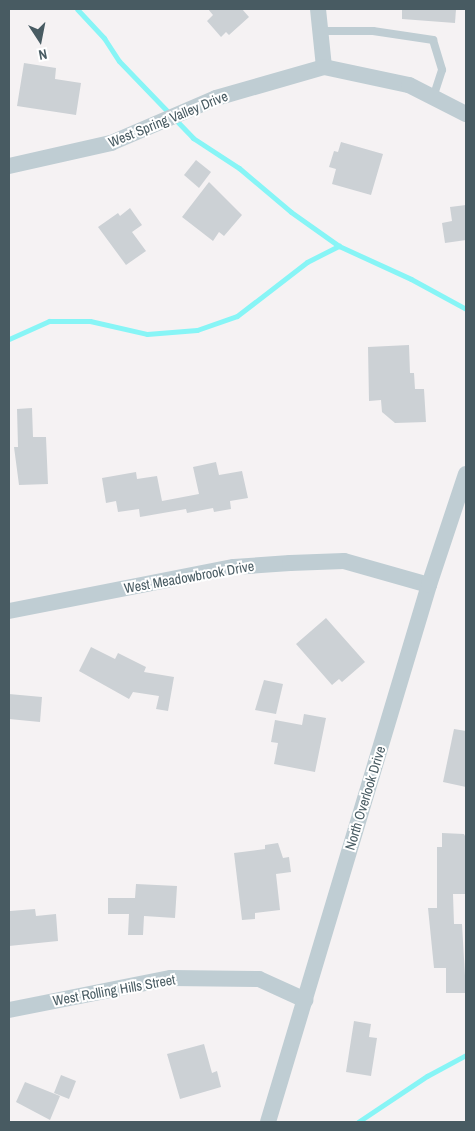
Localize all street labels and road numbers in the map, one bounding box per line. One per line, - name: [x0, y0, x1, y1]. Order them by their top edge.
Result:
- street label: West Spring Valley Drive: [106, 87, 230, 151]
- street label: West Meadowbrook Drive: [123, 557, 255, 597]
- street label: North Overlook Drive: [341, 744, 389, 852]
- street label: West Rolling Hills Street: [51, 971, 177, 1009]

